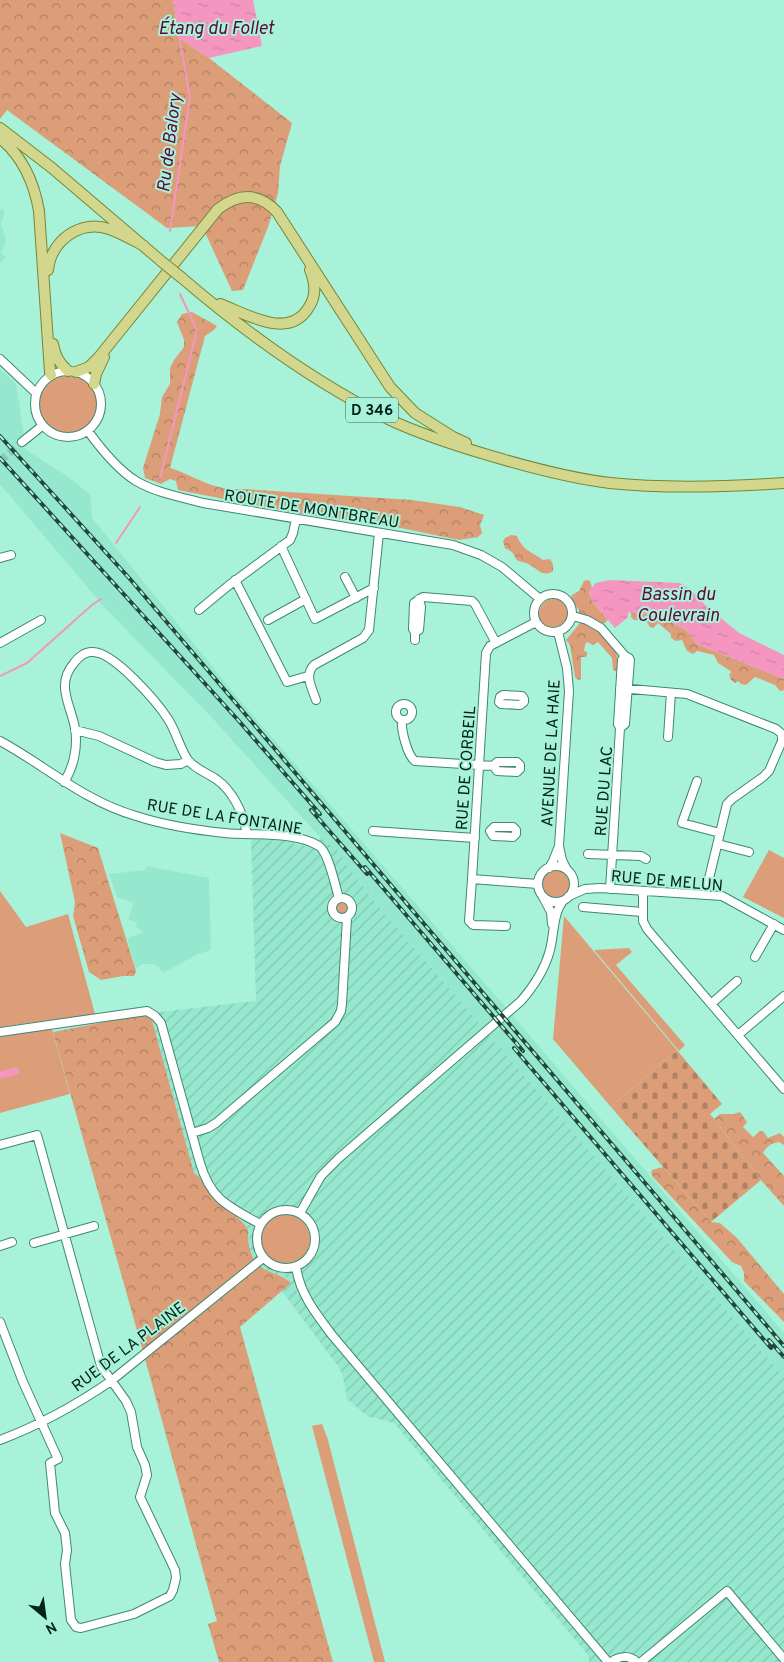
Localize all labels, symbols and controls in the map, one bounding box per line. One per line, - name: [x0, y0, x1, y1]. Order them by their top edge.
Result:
- water label: Étang du Follet: [158, 16, 275, 41]
- water label: Ru de Balory: [153, 91, 188, 194]
- road number: D 346: [346, 398, 398, 422]
- street label: ROUTE DE MONTBREAU: [223, 486, 401, 534]
- water label: Bassin du Coulevrain: [637, 584, 720, 628]
- street label: AVENUE DE LA HAIE: [538, 679, 566, 827]
- street label: RUE DE CORBEIL: [453, 705, 481, 831]
- street label: RUE DU LAC: [592, 745, 618, 837]
- street label: RUE DE LA FONTAINE: [145, 796, 304, 840]
- street label: RUE DE MELUN: [610, 867, 724, 897]
- street label: RUE DE LA PLAINE: [68, 1298, 190, 1397]
- north arrow: [20, 1592, 70, 1642]
- text: N: [42, 1617, 59, 1637]

